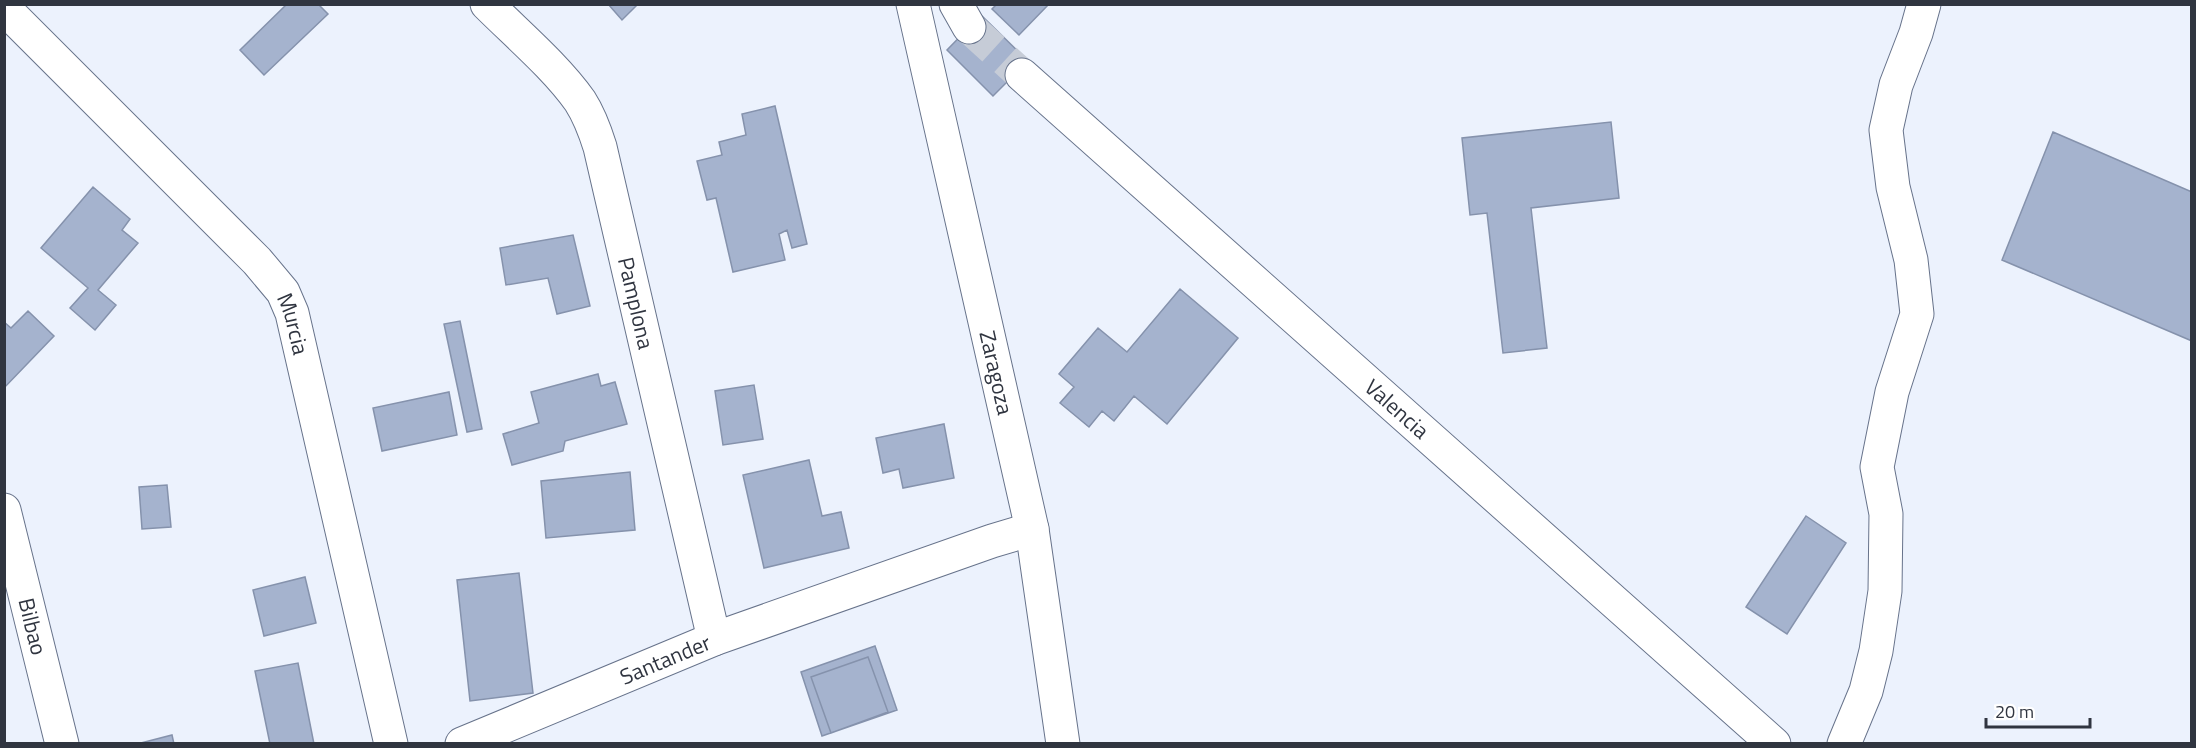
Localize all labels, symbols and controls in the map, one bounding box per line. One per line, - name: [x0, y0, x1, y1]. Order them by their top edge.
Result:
- street label: Pamplona: [609, 254, 663, 352]
- street label: Murcia: [268, 287, 318, 358]
- street label: Zaragoza: [971, 327, 1023, 418]
- street label: Valencia: [1357, 370, 1437, 447]
- street label: Bilbao: [9, 594, 56, 659]
- street label: Santander: [614, 625, 716, 693]
- scale bar: [1986, 691, 2090, 729]
- text: 20 m: [1995, 698, 2034, 725]

